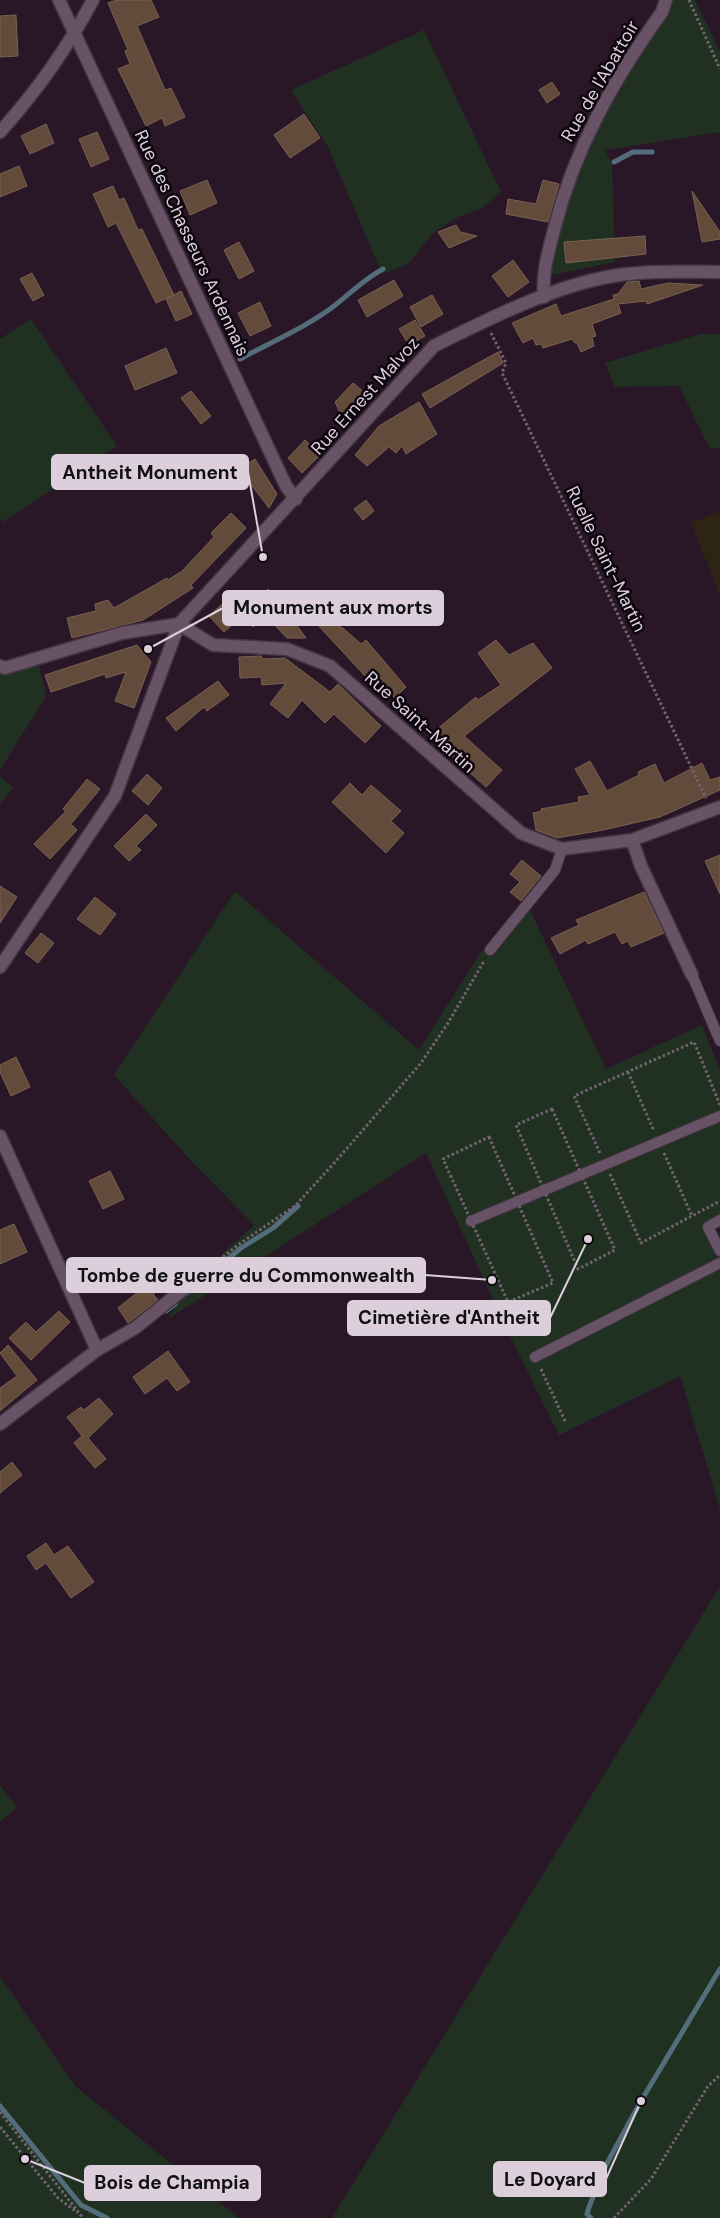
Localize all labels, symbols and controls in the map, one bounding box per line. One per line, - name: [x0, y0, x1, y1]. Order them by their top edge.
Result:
- street label: Rue de l'Abattoir: [556, 16, 645, 146]
- street label: Rue des Chasseurs Ardennais: [129, 126, 255, 360]
- street label: Rue Ernest Malvoz: [306, 332, 424, 460]
- callout: Antheit Monument: [52, 455, 248, 489]
- text: Antheit Monument: [62, 460, 238, 485]
- street label: Ruelle Saint-Martin: [560, 482, 652, 636]
- callout: Monument aux morts: [223, 591, 443, 625]
- text: Monument aux morts: [233, 595, 433, 620]
- street label: Rue Saint-Martin: [360, 666, 480, 778]
- callout: Tombe de guerre du Commonwealth: [67, 1258, 425, 1292]
- text: Tombe de guerre du Commonwealth: [77, 1263, 415, 1288]
- callout: Cimetière d'Antheit: [348, 1301, 550, 1335]
- text: Cimetière d'Antheit: [358, 1305, 540, 1330]
- callout: Le Doyard: [494, 2162, 606, 2196]
- callout: Bois de Champia: [85, 2166, 260, 2200]
- text: Le Doyard: [504, 2167, 596, 2192]
- text: Bois de Champia: [94, 2170, 250, 2195]

